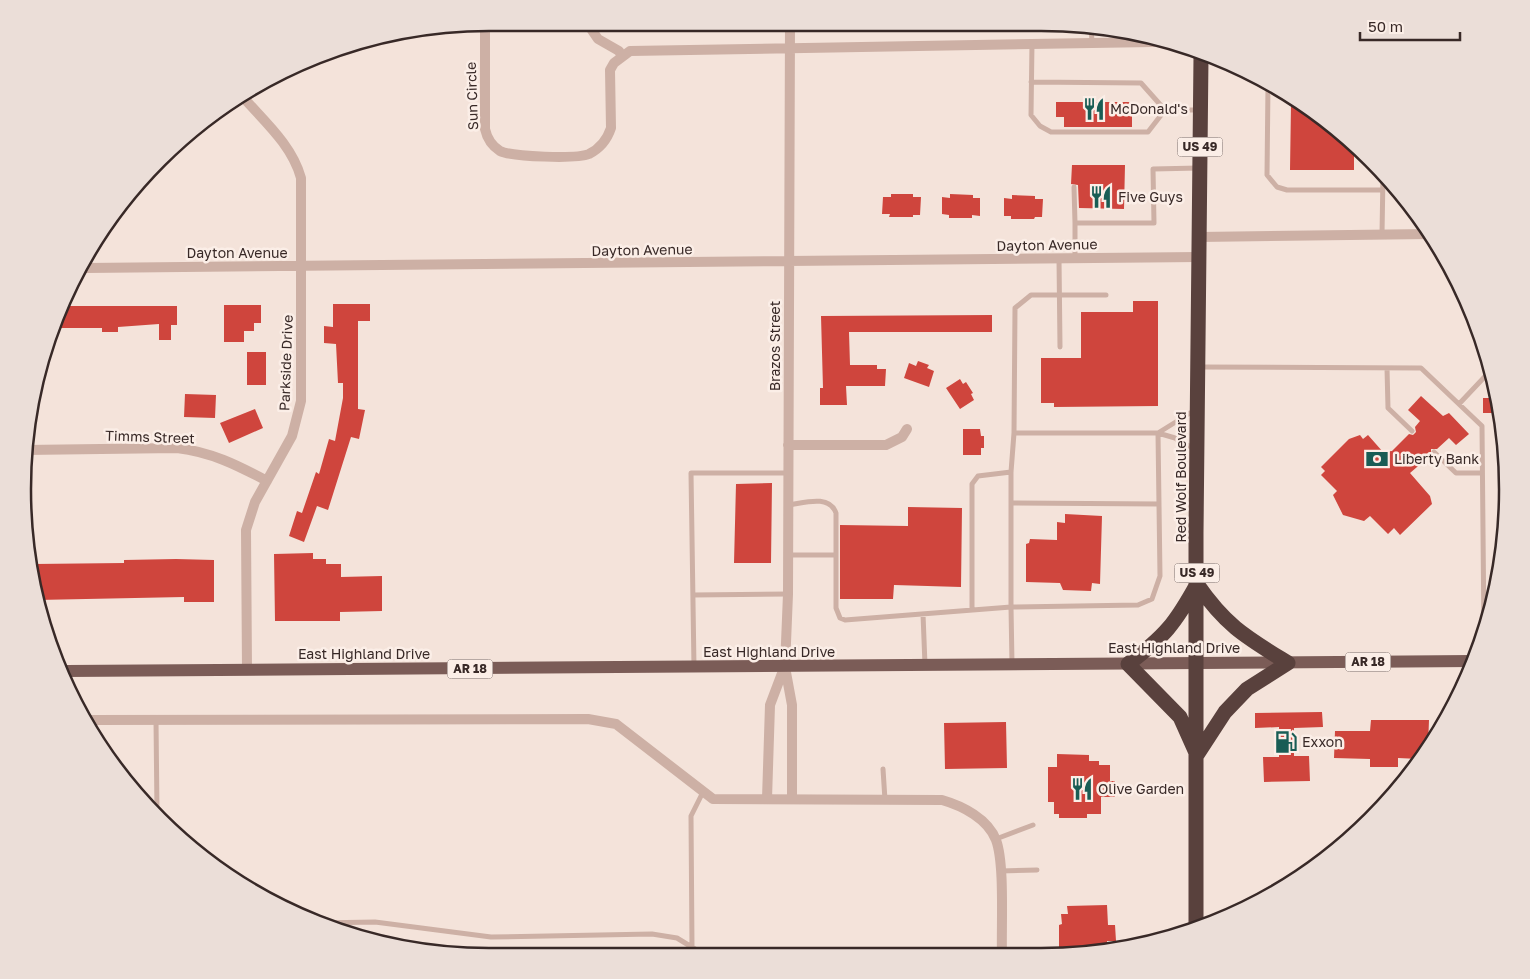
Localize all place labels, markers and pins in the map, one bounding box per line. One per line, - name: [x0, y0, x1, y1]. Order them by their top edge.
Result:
- restaurant icon: McDonald's: [1081, 96, 1107, 122]
- place label: McDonald's: [1110, 100, 1188, 117]
- restaurant icon: Five Guys: [1088, 184, 1114, 210]
- place label: Five Guys: [1118, 188, 1183, 205]
- bank icon: Liberty Bank: [1364, 446, 1390, 472]
- place label: Liberty Bank: [1394, 450, 1479, 467]
- fuel station icon: Exxon: [1273, 729, 1299, 755]
- place label: Exxon: [1302, 733, 1343, 750]
- restaurant icon: Olive Garden: [1069, 776, 1095, 802]
- place label: Olive Garden: [1098, 780, 1184, 797]

